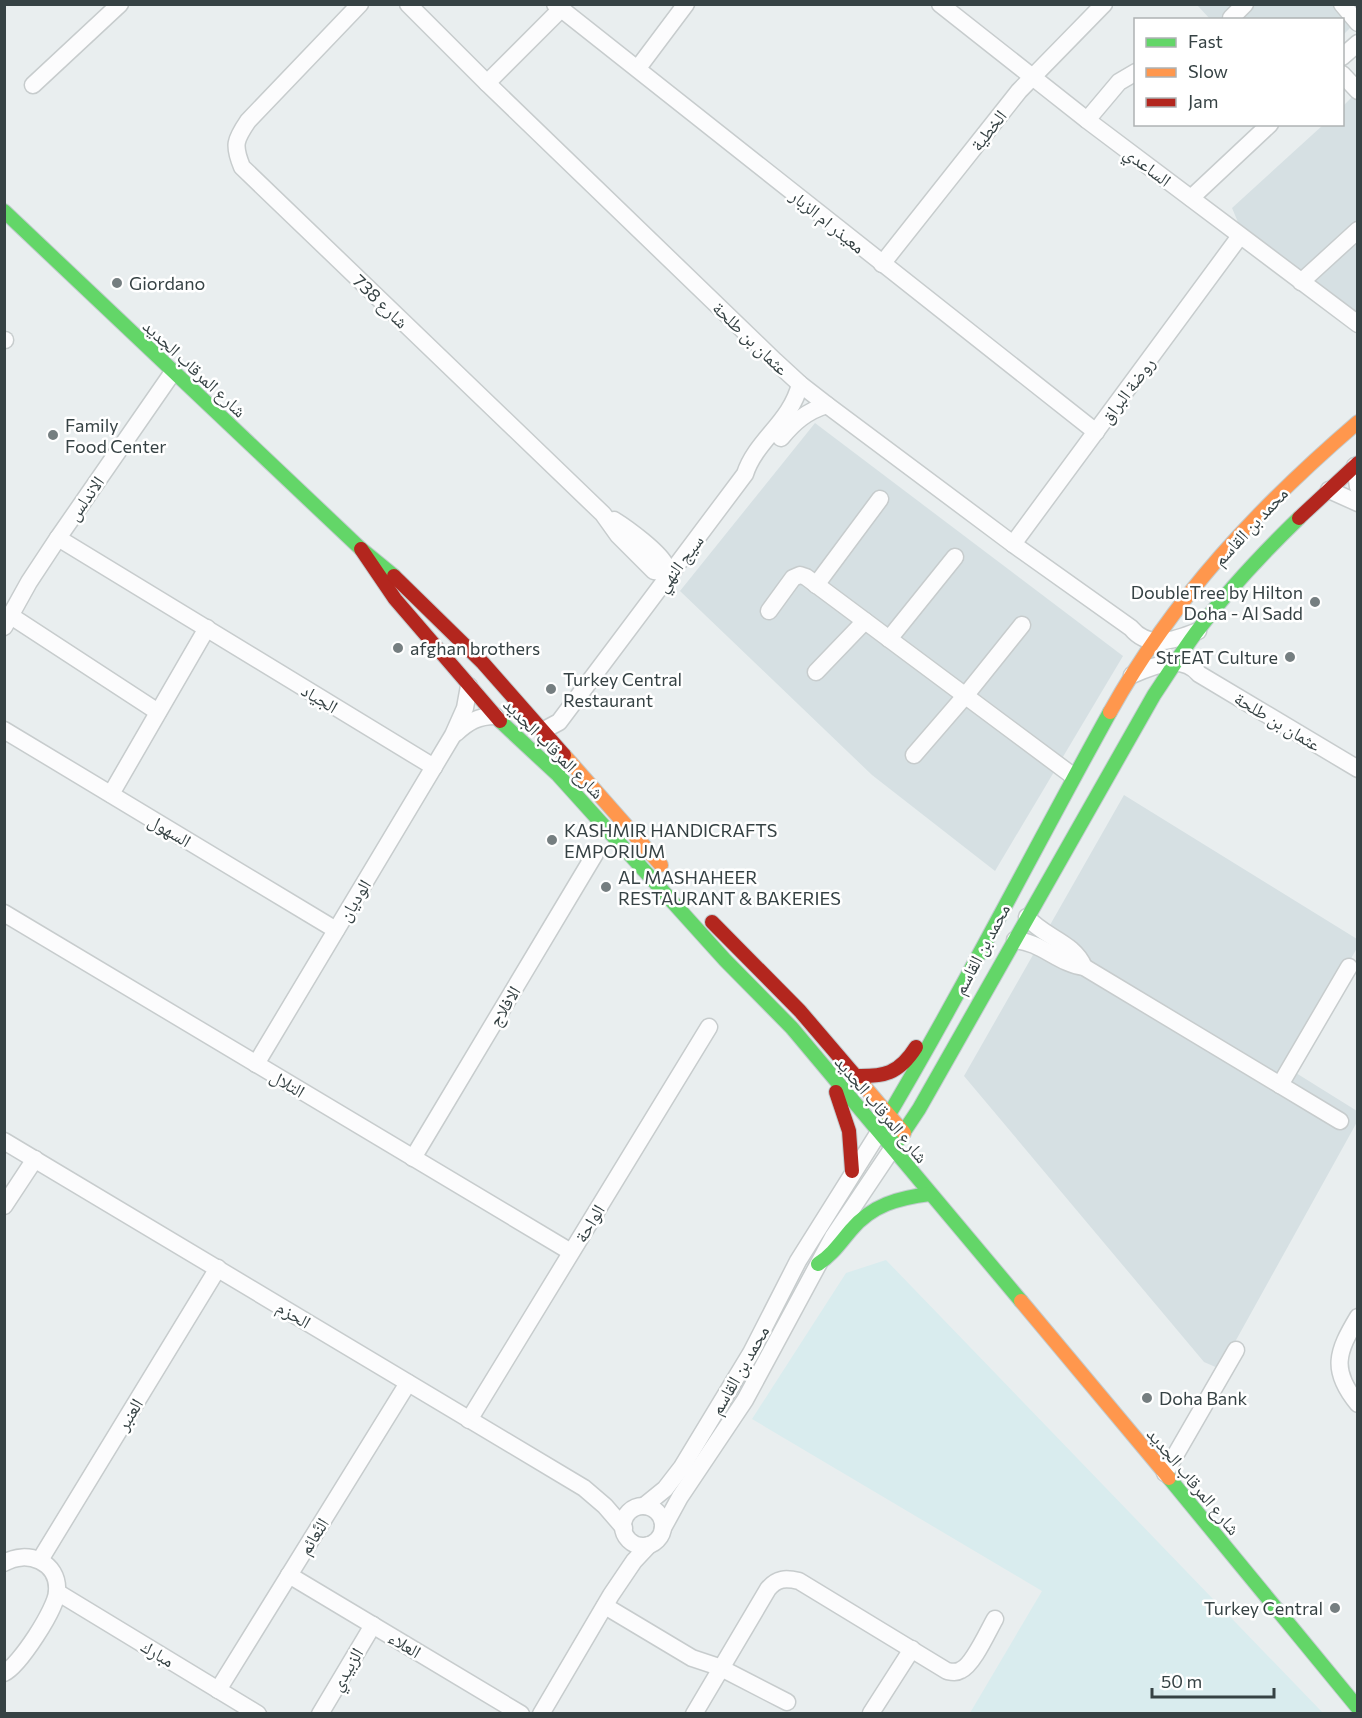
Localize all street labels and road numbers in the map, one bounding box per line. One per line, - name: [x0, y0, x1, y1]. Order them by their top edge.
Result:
- street label: الخطية: [965, 105, 1011, 155]
- street label: الساعدي: [1117, 141, 1176, 194]
- street label: معيذر ام الزبار: [784, 184, 870, 259]
- street label: شارع 738: [348, 269, 413, 333]
- street label: عثمان بن طلحة: [708, 296, 793, 380]
- street label: شارع المرقاب الجديد: [138, 315, 251, 422]
- street label: روضة البراق: [1095, 352, 1160, 428]
- street label: الاندلس: [62, 472, 109, 525]
- street label: محمد بن القاسم: [1208, 482, 1293, 571]
- street label: سيج النهي: [650, 530, 711, 599]
- street label: الجياد: [298, 679, 342, 718]
- street label: عثمان بن طلحة: [1230, 687, 1325, 756]
- street label: شارع المرقاب الجديد: [498, 693, 609, 804]
- street label: السهول: [144, 809, 195, 852]
- street label: الوديان: [333, 875, 376, 926]
- street label: محمد بن القاسم: [948, 900, 1016, 999]
- street label: الافلاج: [483, 982, 526, 1031]
- street label: شارع المرقاب الجديد: [830, 1051, 933, 1168]
- street label: التلال: [266, 1064, 309, 1103]
- street label: الواحة: [569, 1200, 609, 1246]
- street label: الحزم: [272, 1295, 315, 1334]
- street label: محمد بن القاسم: [705, 1321, 775, 1420]
- street label: العنبر: [110, 1394, 147, 1435]
- street label: شارع المرقاب الجديد: [1142, 1423, 1245, 1540]
- street label: النًعائم: [293, 1513, 335, 1560]
- street label: العلاء: [385, 1626, 425, 1662]
- street label: مبارك: [137, 1635, 179, 1672]
- street label: الزبيدي: [325, 1643, 371, 1697]

